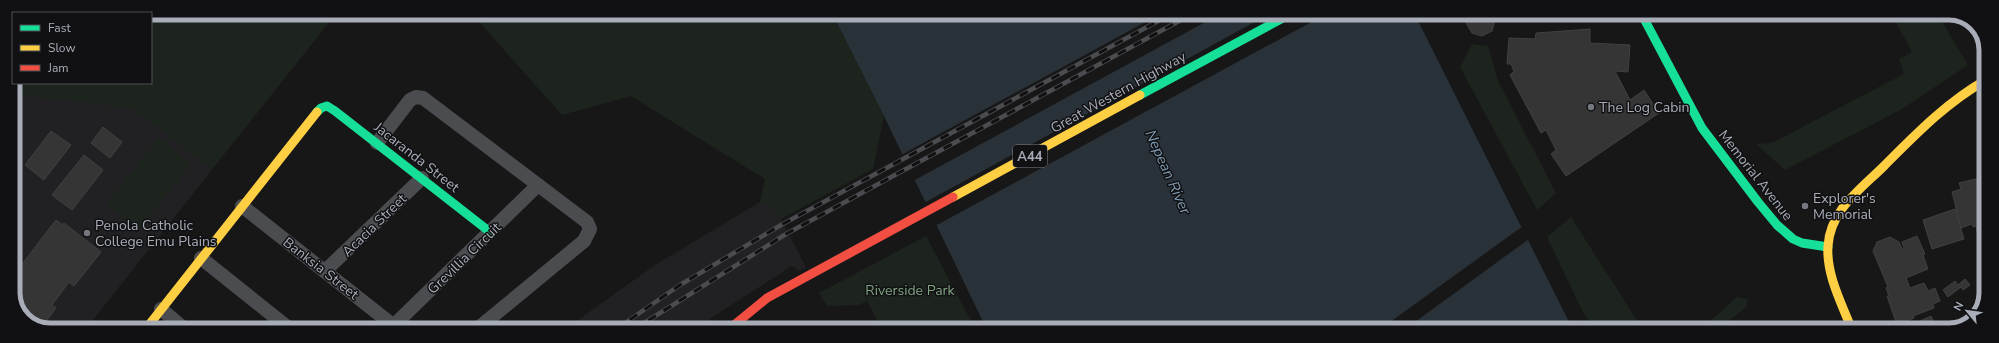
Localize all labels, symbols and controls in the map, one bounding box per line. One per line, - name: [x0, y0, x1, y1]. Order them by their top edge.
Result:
- legend: [12, 12, 152, 84]
- text: Fast: [48, 20, 71, 36]
- text: Slow: [48, 40, 76, 56]
- street label: Great Western Highway: [1047, 47, 1190, 138]
- text: Jam: [47, 60, 69, 76]
- place label: The Log Cabin: [1599, 98, 1690, 117]
- marker: The Log Cabin: [1586, 102, 1596, 112]
- street label: Jacaranda Street: [369, 117, 463, 197]
- street label: Memorial Avenue: [1714, 126, 1797, 225]
- water label: Nepean River: [1140, 127, 1196, 218]
- road number: A44: [1013, 145, 1047, 167]
- place label: Explorer's Memorial: [1813, 189, 1876, 224]
- street label: Acacia Street: [338, 190, 411, 261]
- marker: Explorer's Memorial: [1800, 201, 1810, 211]
- place label: Penola Catholic College Emu Plains: [95, 216, 217, 251]
- street label: Grevillia Circuit: [423, 218, 505, 298]
- marker: Penola Catholic College Emu Plains: [82, 228, 92, 238]
- street label: Banksia Street: [279, 233, 362, 304]
- park label: Riverside Park: [865, 281, 956, 300]
- north arrow: [1947, 291, 1987, 331]
- text: N: [1950, 299, 1967, 314]

